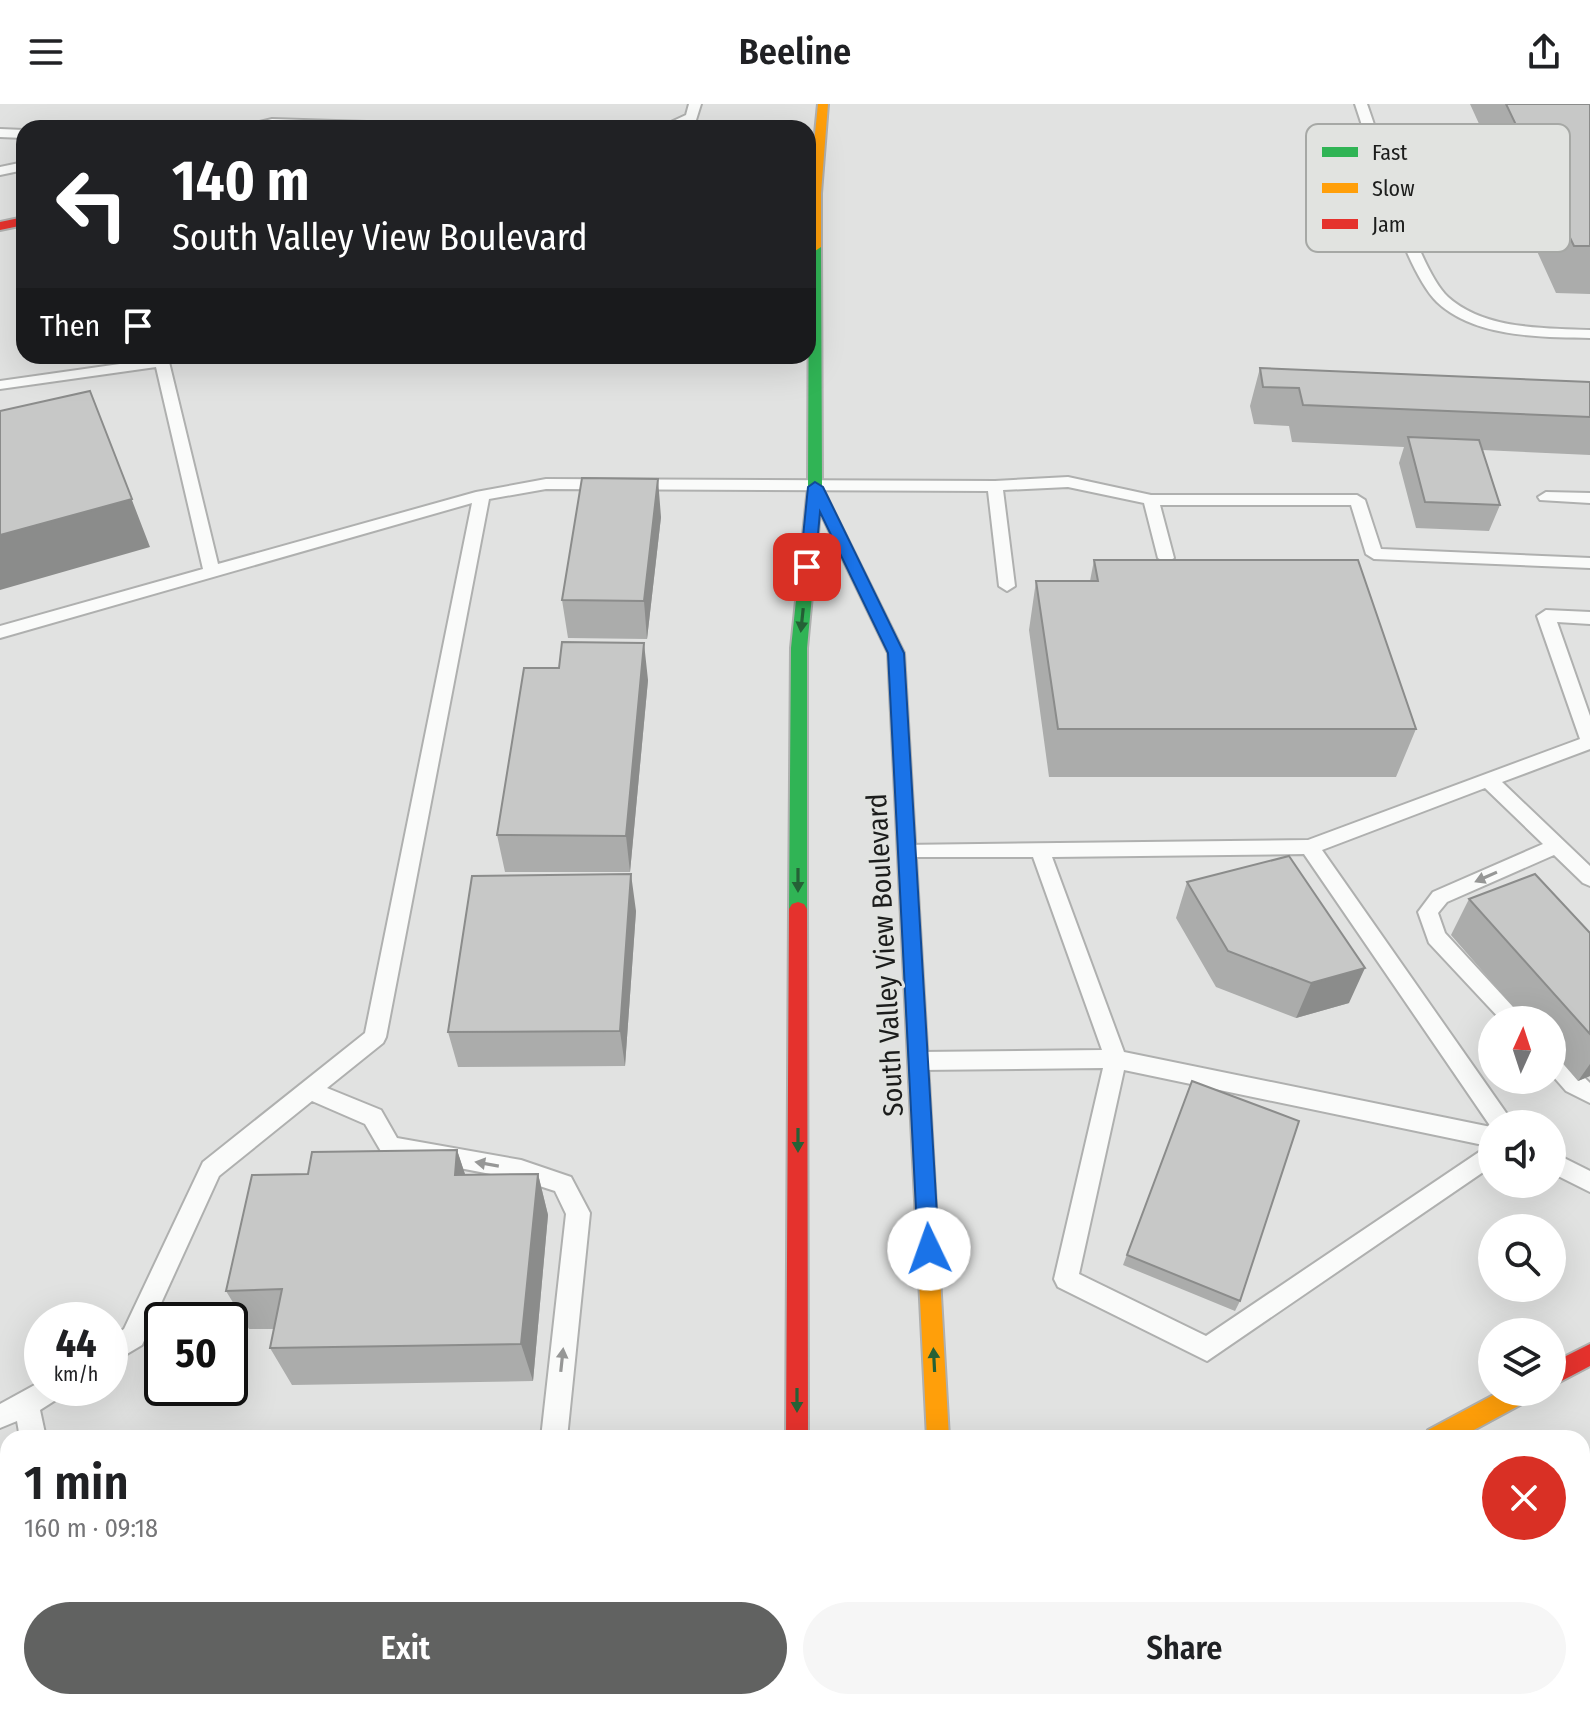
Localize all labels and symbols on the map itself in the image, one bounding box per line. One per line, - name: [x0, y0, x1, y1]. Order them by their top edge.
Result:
- legend: [1306, 124, 1570, 252]
- text: Fast: [1372, 139, 1408, 166]
- text: Slow: [1372, 175, 1415, 202]
- text: Jam: [1372, 211, 1406, 238]
- pin: [773, 533, 841, 601]
- one-way arrow: [795, 608, 808, 633]
- street label: South Valley View Boulevard: [860, 793, 910, 1117]
- one-way arrow: [792, 868, 804, 893]
- one-way arrow: [1474, 871, 1497, 884]
- north arrow: [1478, 1006, 1566, 1094]
- one-way arrow: [792, 1128, 804, 1153]
- one-way arrow: [474, 1157, 499, 1169]
- position arrow: [887, 1207, 971, 1291]
- speed limit sign: 50: [144, 1302, 248, 1406]
- one-way arrow: [928, 1347, 941, 1372]
- one-way arrow: [556, 1348, 569, 1373]
- one-way arrow: [791, 1388, 803, 1413]

